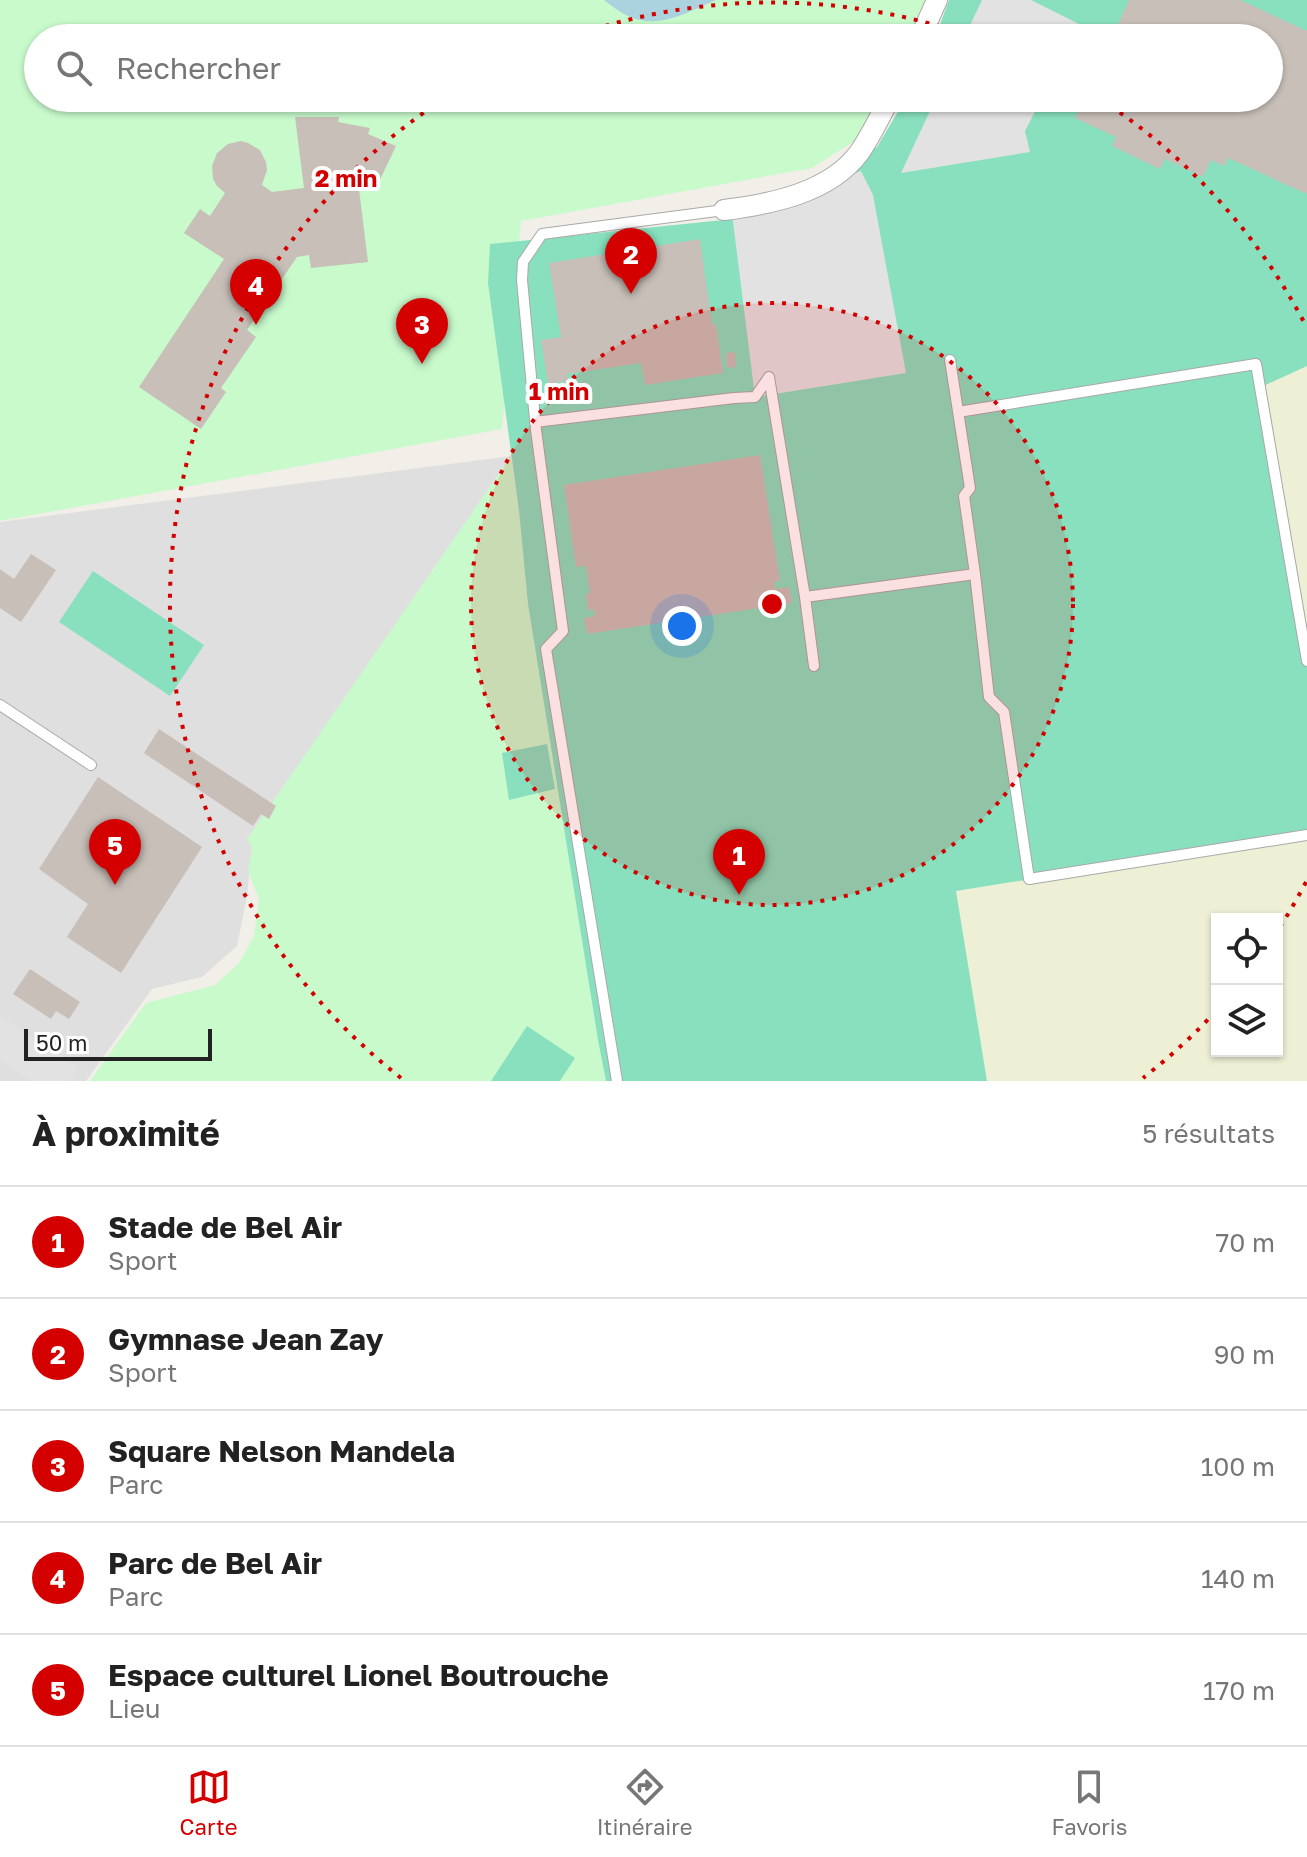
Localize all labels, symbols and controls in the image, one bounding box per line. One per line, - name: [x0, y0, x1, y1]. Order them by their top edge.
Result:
- search box: [24, 24, 1283, 112]
- icon: search: [52, 46, 96, 90]
- text: Rechercher: [116, 50, 281, 86]
- text: 2 min: [315, 163, 377, 192]
- pin: 2: [605, 228, 657, 294]
- pin: 4: [230, 259, 282, 325]
- pin: 3: [396, 298, 448, 364]
- text: 1 min: [529, 376, 589, 405]
- centre of rings: [758, 590, 786, 618]
- your location: [662, 606, 702, 646]
- pin: 5: [89, 819, 141, 885]
- pin: 1: [713, 829, 765, 895]
- map controls: [1211, 913, 1283, 1057]
- button: locate: [1211, 913, 1283, 985]
- button: layers: [1211, 985, 1283, 1057]
- scale bar: [24, 1025, 212, 1061]
- text: 50 m: [36, 1029, 87, 1056]
- text: À proximité: [32, 1113, 220, 1153]
- text: 5 résultats: [1142, 1118, 1275, 1149]
- text: Stade de Bel Air: [108, 1209, 342, 1245]
- text: 1: [51, 1227, 65, 1258]
- text: 70 m: [1216, 1227, 1275, 1258]
- text: Sport: [108, 1245, 177, 1276]
- text: Gymnase Jean Zay: [108, 1321, 384, 1357]
- text: 2: [50, 1339, 66, 1370]
- text: 90 m: [1214, 1339, 1275, 1370]
- text: Sport: [108, 1357, 177, 1388]
- text: Square Nelson Mandela: [108, 1433, 455, 1469]
- text: 3: [50, 1451, 66, 1482]
- text: 100 m: [1201, 1451, 1275, 1482]
- text: Parc: [108, 1469, 164, 1500]
- text: Parc de Bel Air: [108, 1545, 322, 1581]
- text: 4: [50, 1563, 66, 1594]
- text: 140 m: [1201, 1563, 1275, 1594]
- text: Parc: [108, 1581, 164, 1612]
- text: Espace culturel Lionel Boutrouche: [108, 1657, 609, 1693]
- text: 5: [50, 1675, 66, 1706]
- text: 170 m: [1203, 1675, 1275, 1706]
- text: Lieu: [108, 1693, 161, 1724]
- tab: Carte: [180, 1765, 238, 1840]
- tab: Itinéraire: [597, 1765, 692, 1840]
- tab: Favoris: [1052, 1765, 1127, 1840]

